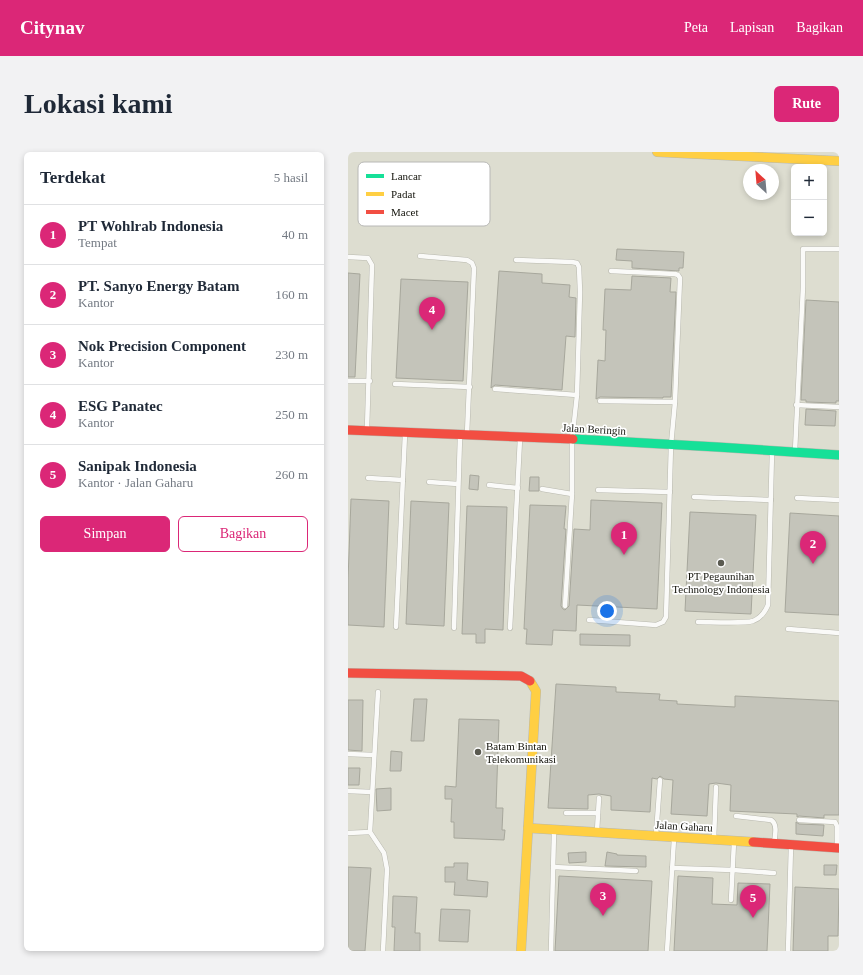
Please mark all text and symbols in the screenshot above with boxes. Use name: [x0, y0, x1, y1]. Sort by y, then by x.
text: Citynav: [20, 17, 84, 38]
text: Peta: [684, 20, 708, 35]
text: Lapisan: [730, 20, 774, 35]
text: Bagikan: [796, 20, 843, 35]
button: Rute: [774, 86, 839, 122]
text: Lokasi kami: [24, 88, 173, 119]
legend: [358, 162, 490, 226]
north arrow: [743, 164, 779, 200]
map controls: [791, 164, 827, 236]
button: +: [791, 164, 827, 200]
text: Terdekat: [40, 168, 106, 187]
text: 5 hasil: [274, 170, 308, 185]
text: Lancar: [391, 170, 422, 182]
text: Padat: [391, 188, 415, 200]
button: −: [791, 200, 827, 236]
text: Macet: [391, 206, 418, 218]
text: PT Wohlrab Indonesia: [78, 218, 223, 234]
text: 1: [50, 227, 56, 242]
text: 40 m: [282, 227, 308, 242]
text: Tempat: [78, 235, 117, 250]
text: PT. Sanyo Energy Batam: [78, 278, 239, 294]
text: 2: [50, 287, 56, 302]
text: 160 m: [275, 287, 308, 302]
text: Kantor: [78, 295, 114, 310]
pin: 4: [419, 297, 445, 330]
text: Nok Precision Component: [78, 338, 246, 354]
text: 3: [50, 347, 56, 362]
text: 230 m: [275, 347, 308, 362]
text: Kantor: [78, 355, 114, 370]
text: ESG Panatec: [78, 398, 163, 414]
text: 4: [50, 407, 56, 422]
text: 250 m: [275, 407, 308, 422]
text: Kantor: [78, 415, 114, 430]
street label: Jalan Beringin: [562, 421, 627, 437]
text: Sanipak Indonesia: [78, 458, 197, 474]
text: 5: [50, 467, 56, 482]
text: 260 m: [275, 467, 308, 482]
text: Kantor · Jalan Gaharu: [78, 475, 193, 490]
button: Simpan: [40, 516, 170, 552]
button: Bagikan: [178, 516, 308, 552]
pin: 1: [611, 522, 637, 555]
pin: 2: [800, 531, 826, 564]
marker: PT Pegaunihan Technology Indonesia: [716, 558, 726, 568]
place label: PT Pegaunihan Technology Indonesia: [672, 570, 770, 595]
your location: [597, 601, 617, 621]
place label: Batam Bintan Telekomunikasi: [486, 740, 556, 765]
marker: Batam Bintan Telekomunikasi: [473, 747, 483, 757]
street label: Jalan Gaharu: [655, 818, 714, 834]
pin: 3: [590, 883, 616, 916]
pin: 5: [740, 885, 766, 918]

